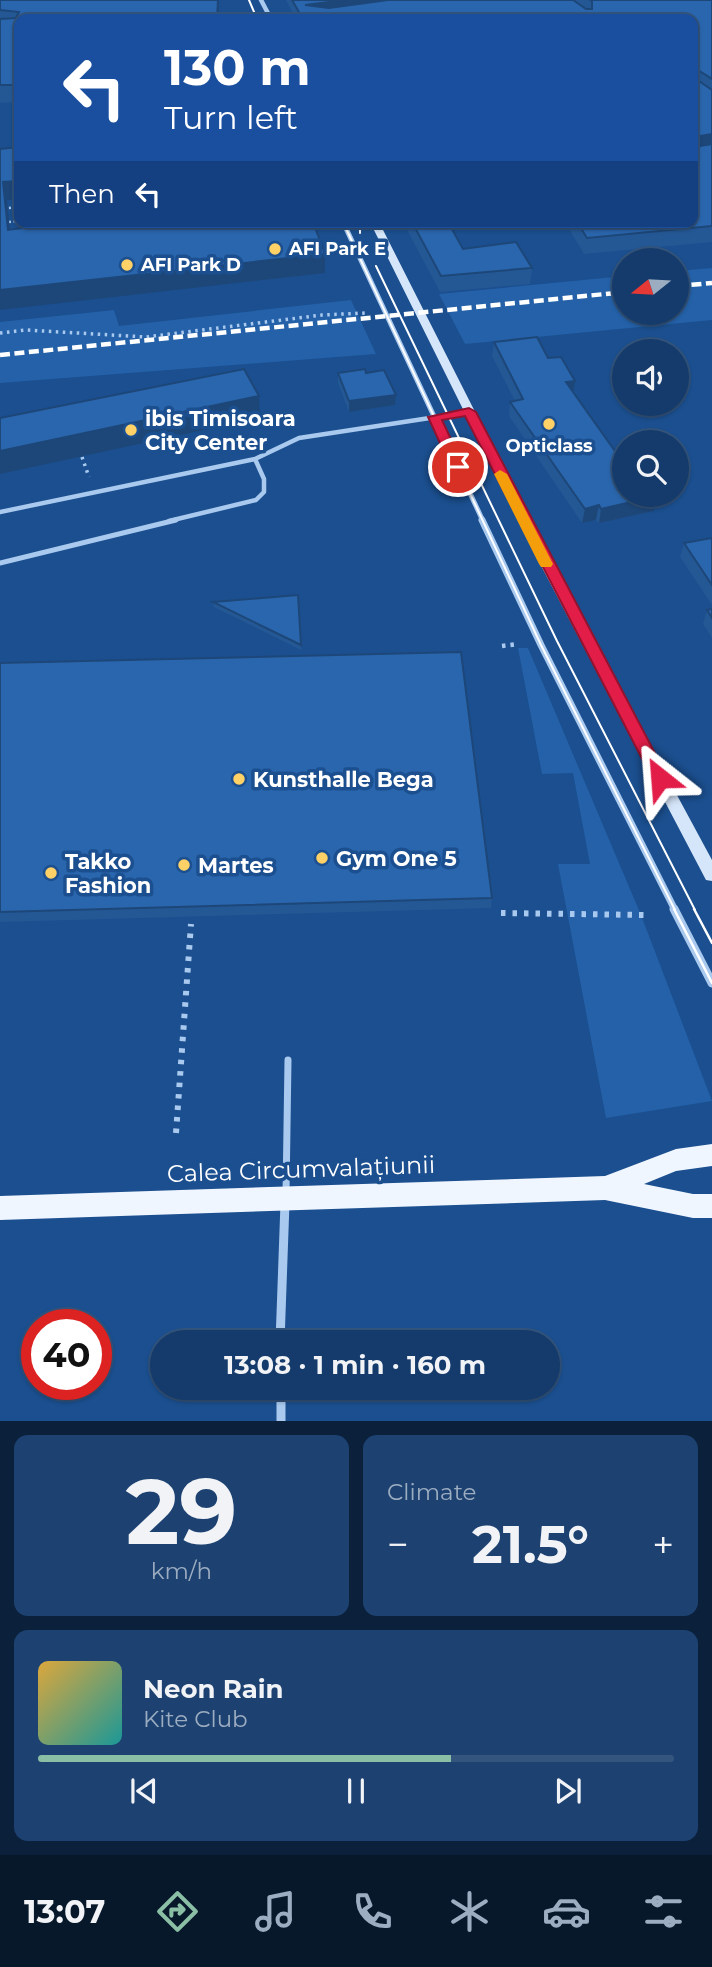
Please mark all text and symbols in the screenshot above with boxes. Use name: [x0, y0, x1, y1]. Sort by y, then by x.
text: 130 m: [164, 38, 311, 97]
icon: left: [49, 42, 140, 133]
text: Turn left: [164, 98, 298, 137]
icon: left: [129, 175, 167, 213]
text: Then: [49, 178, 115, 210]
place label: AFI Park E: [288, 238, 386, 260]
marker: AFI Park E: [267, 241, 283, 257]
north arrow: [612, 248, 690, 326]
map controls: [612, 248, 689, 507]
place label: AFI Park D: [140, 254, 241, 276]
marker: AFI Park D: [119, 257, 135, 273]
button: sound: [612, 339, 689, 416]
place label: ibis Timisoara City Center: [145, 406, 296, 455]
marker: Opticlass: [541, 416, 557, 432]
marker: ibis Timisoara City Center: [123, 422, 139, 438]
button: search: [612, 430, 689, 507]
place label: Opticlass: [505, 435, 593, 457]
pin: [428, 437, 488, 497]
icon: arrive: [439, 448, 477, 486]
position arrow: [623, 741, 697, 815]
place label: Kunsthalle Bega: [253, 767, 434, 792]
marker: Kunsthalle Bega: [231, 771, 247, 787]
place label: Gym One 5: [336, 846, 457, 871]
place label: Takko Fashion: [65, 849, 151, 898]
marker: Gym One 5: [314, 850, 330, 866]
place label: Martes: [198, 853, 274, 878]
marker: Martes: [176, 857, 192, 873]
marker: Takko Fashion: [43, 865, 59, 881]
street label: Calea Circumvalațiunii: [166, 1150, 436, 1188]
speed limit sign: 40: [21, 1309, 112, 1400]
text: 13:08 · 1 min · 160 m: [224, 1349, 486, 1381]
text: 29: [126, 1456, 237, 1567]
text: Climate: [387, 1478, 476, 1506]
text: 21.5°: [472, 1513, 589, 1576]
text: −: [387, 1521, 409, 1568]
text: +: [652, 1521, 674, 1568]
text: km/h: [151, 1557, 212, 1585]
text: Neon Rain: [143, 1673, 284, 1705]
text: Kite Club: [143, 1705, 248, 1733]
icon: previous: [125, 1772, 163, 1810]
icon: pause: [337, 1772, 375, 1810]
icon: next: [549, 1772, 587, 1810]
icon: directions: [153, 1887, 202, 1936]
icon: music: [251, 1887, 300, 1936]
icon: phone: [348, 1887, 397, 1936]
icon: climate: [445, 1887, 494, 1936]
icon: car: [542, 1887, 591, 1936]
icon: filters: [639, 1887, 688, 1936]
text: 13:07: [24, 1892, 105, 1931]

